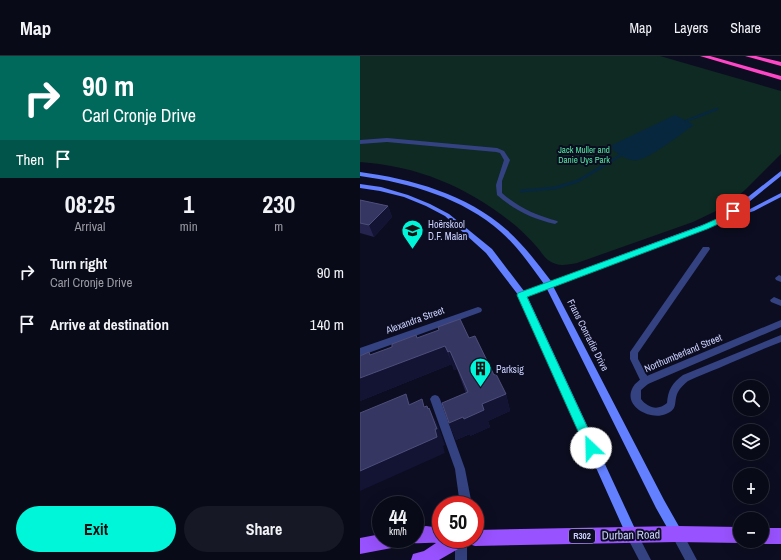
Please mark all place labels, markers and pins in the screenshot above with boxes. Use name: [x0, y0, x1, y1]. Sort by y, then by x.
pin: [716, 194, 750, 228]
school or university icon: Hoërskool D.F. Malan: [399, 217, 425, 250]
place label: Hoërskool D.F. Malan: [428, 218, 467, 243]
building icon: Parksig: [467, 356, 493, 389]
place label: Parksig: [496, 363, 524, 376]

